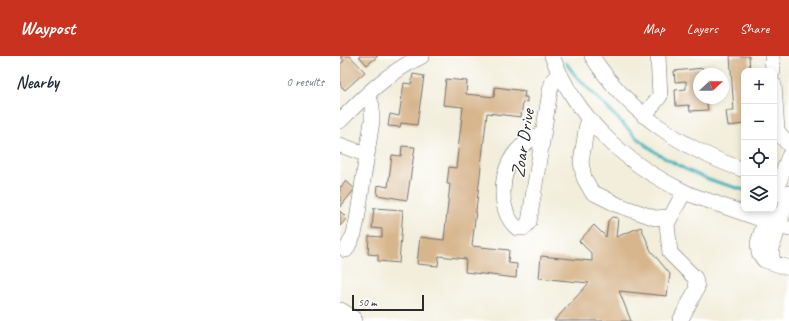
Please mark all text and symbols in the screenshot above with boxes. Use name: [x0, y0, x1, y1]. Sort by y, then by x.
text: Waypost: [20, 16, 75, 40]
text: Map: [643, 20, 665, 37]
text: Layers: [687, 20, 718, 37]
text: Share: [740, 20, 769, 37]
north arrow: [693, 68, 729, 104]
map controls: [741, 68, 777, 212]
button: +: [741, 68, 777, 104]
text: Nearby: [16, 72, 59, 93]
text: 0 results: [286, 74, 324, 90]
button: −: [741, 104, 777, 140]
street label: Zoar Drive: [506, 105, 541, 179]
button: locate: [741, 140, 777, 176]
button: layers: [741, 176, 777, 212]
scale bar: [352, 293, 424, 312]
text: 50 m: [358, 295, 377, 309]

